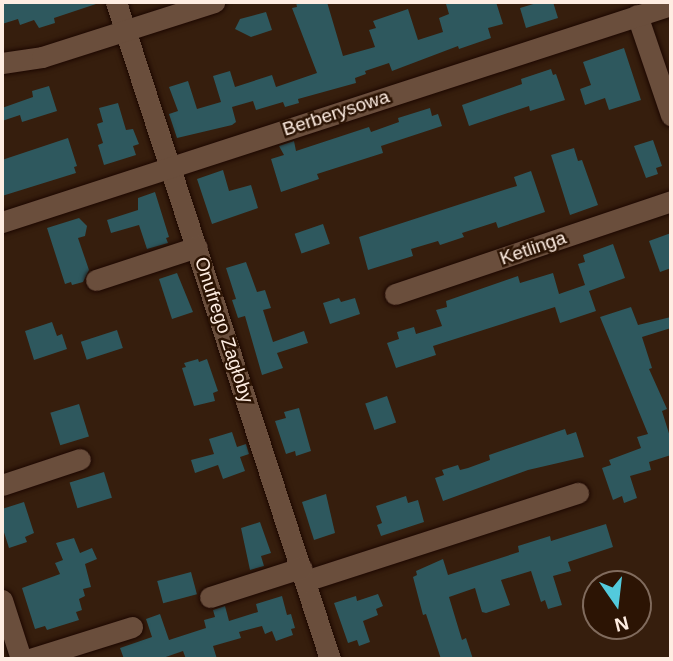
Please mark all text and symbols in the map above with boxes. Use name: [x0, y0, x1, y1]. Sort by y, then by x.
street label: Berberysowa: [280, 85, 392, 141]
street label: Ketlinga: [497, 226, 569, 270]
street label: Onufrego Zagłoby: [190, 254, 258, 406]
north arrow: [582, 570, 652, 640]
text: N: [613, 612, 631, 636]

